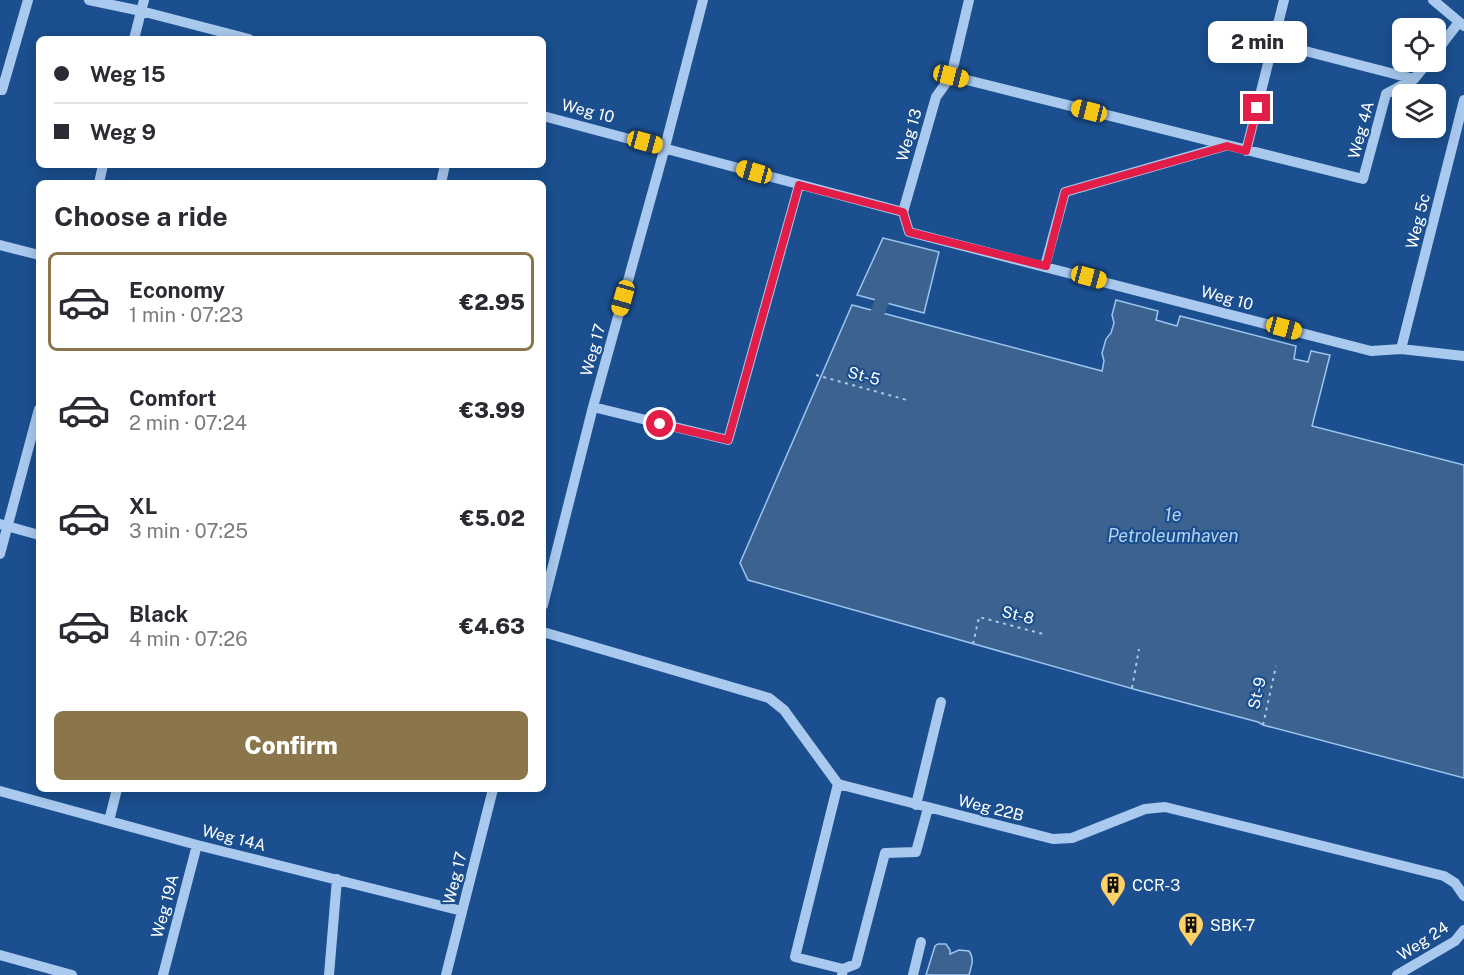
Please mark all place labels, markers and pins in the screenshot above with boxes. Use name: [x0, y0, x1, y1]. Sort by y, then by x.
building icon: CCR-3: [1098, 870, 1128, 908]
place label: CCR-3: [1132, 876, 1180, 895]
building icon: SBK-7: [1176, 910, 1206, 948]
place label: SBK-7: [1210, 916, 1255, 935]

